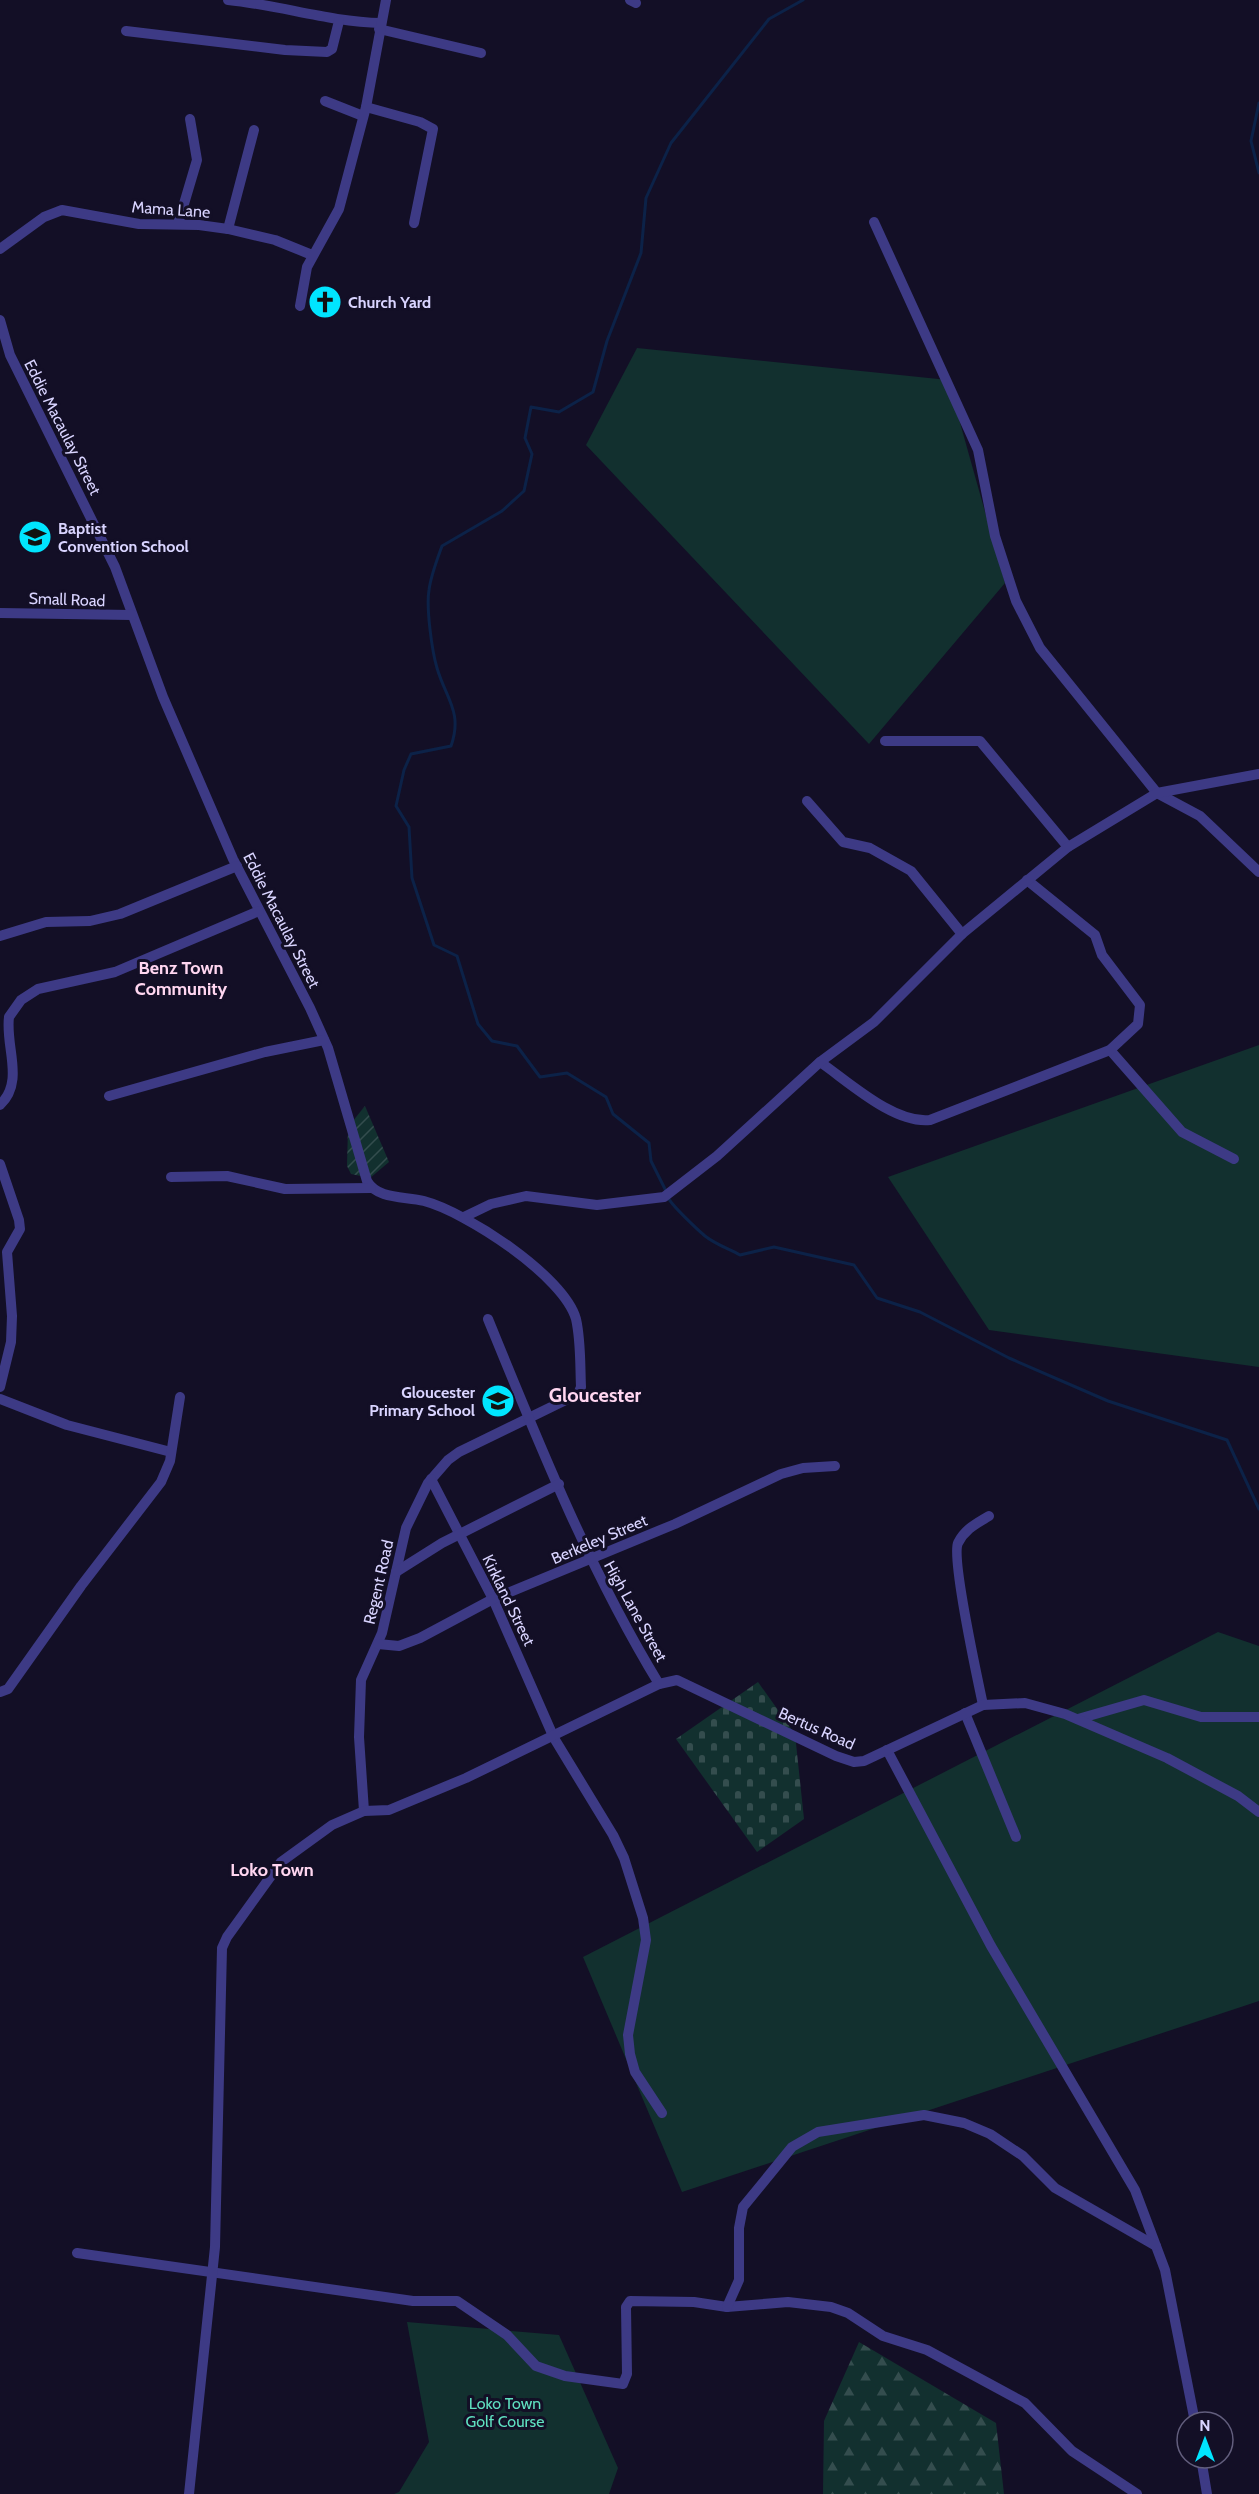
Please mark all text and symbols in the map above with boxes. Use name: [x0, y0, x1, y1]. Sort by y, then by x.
street label: Mama Lane: [131, 197, 211, 222]
church icon: Church Yard: [307, 284, 343, 320]
place label: Church Yard: [348, 293, 431, 312]
street label: Eddie Macaulay Street: [20, 356, 105, 499]
school or university icon: Baptist Convention School: [17, 519, 53, 555]
place label: Baptist Convention School: [58, 519, 189, 556]
street label: Small Road: [28, 589, 106, 610]
street label: Eddie Macaulay Street: [239, 849, 324, 992]
district label: Benz Town Community: [135, 957, 227, 1000]
place label: Gloucester Primary School: [369, 1383, 476, 1420]
school or university icon: Gloucester Primary School: [480, 1383, 516, 1419]
district label: Gloucester: [549, 1383, 642, 1407]
street label: Berkeley Street: [548, 1510, 651, 1568]
street label: Regent Road: [360, 1538, 397, 1626]
street label: Kirkland Street: [478, 1552, 539, 1649]
street label: High Lane Street: [600, 1558, 671, 1666]
street label: Bertus Road: [776, 1703, 858, 1754]
district label: Loko Town: [230, 1859, 314, 1881]
park label: Loko Town Golf Course: [466, 2394, 544, 2431]
north arrow: [1175, 2410, 1235, 2470]
text: N: [1199, 2416, 1211, 2435]

